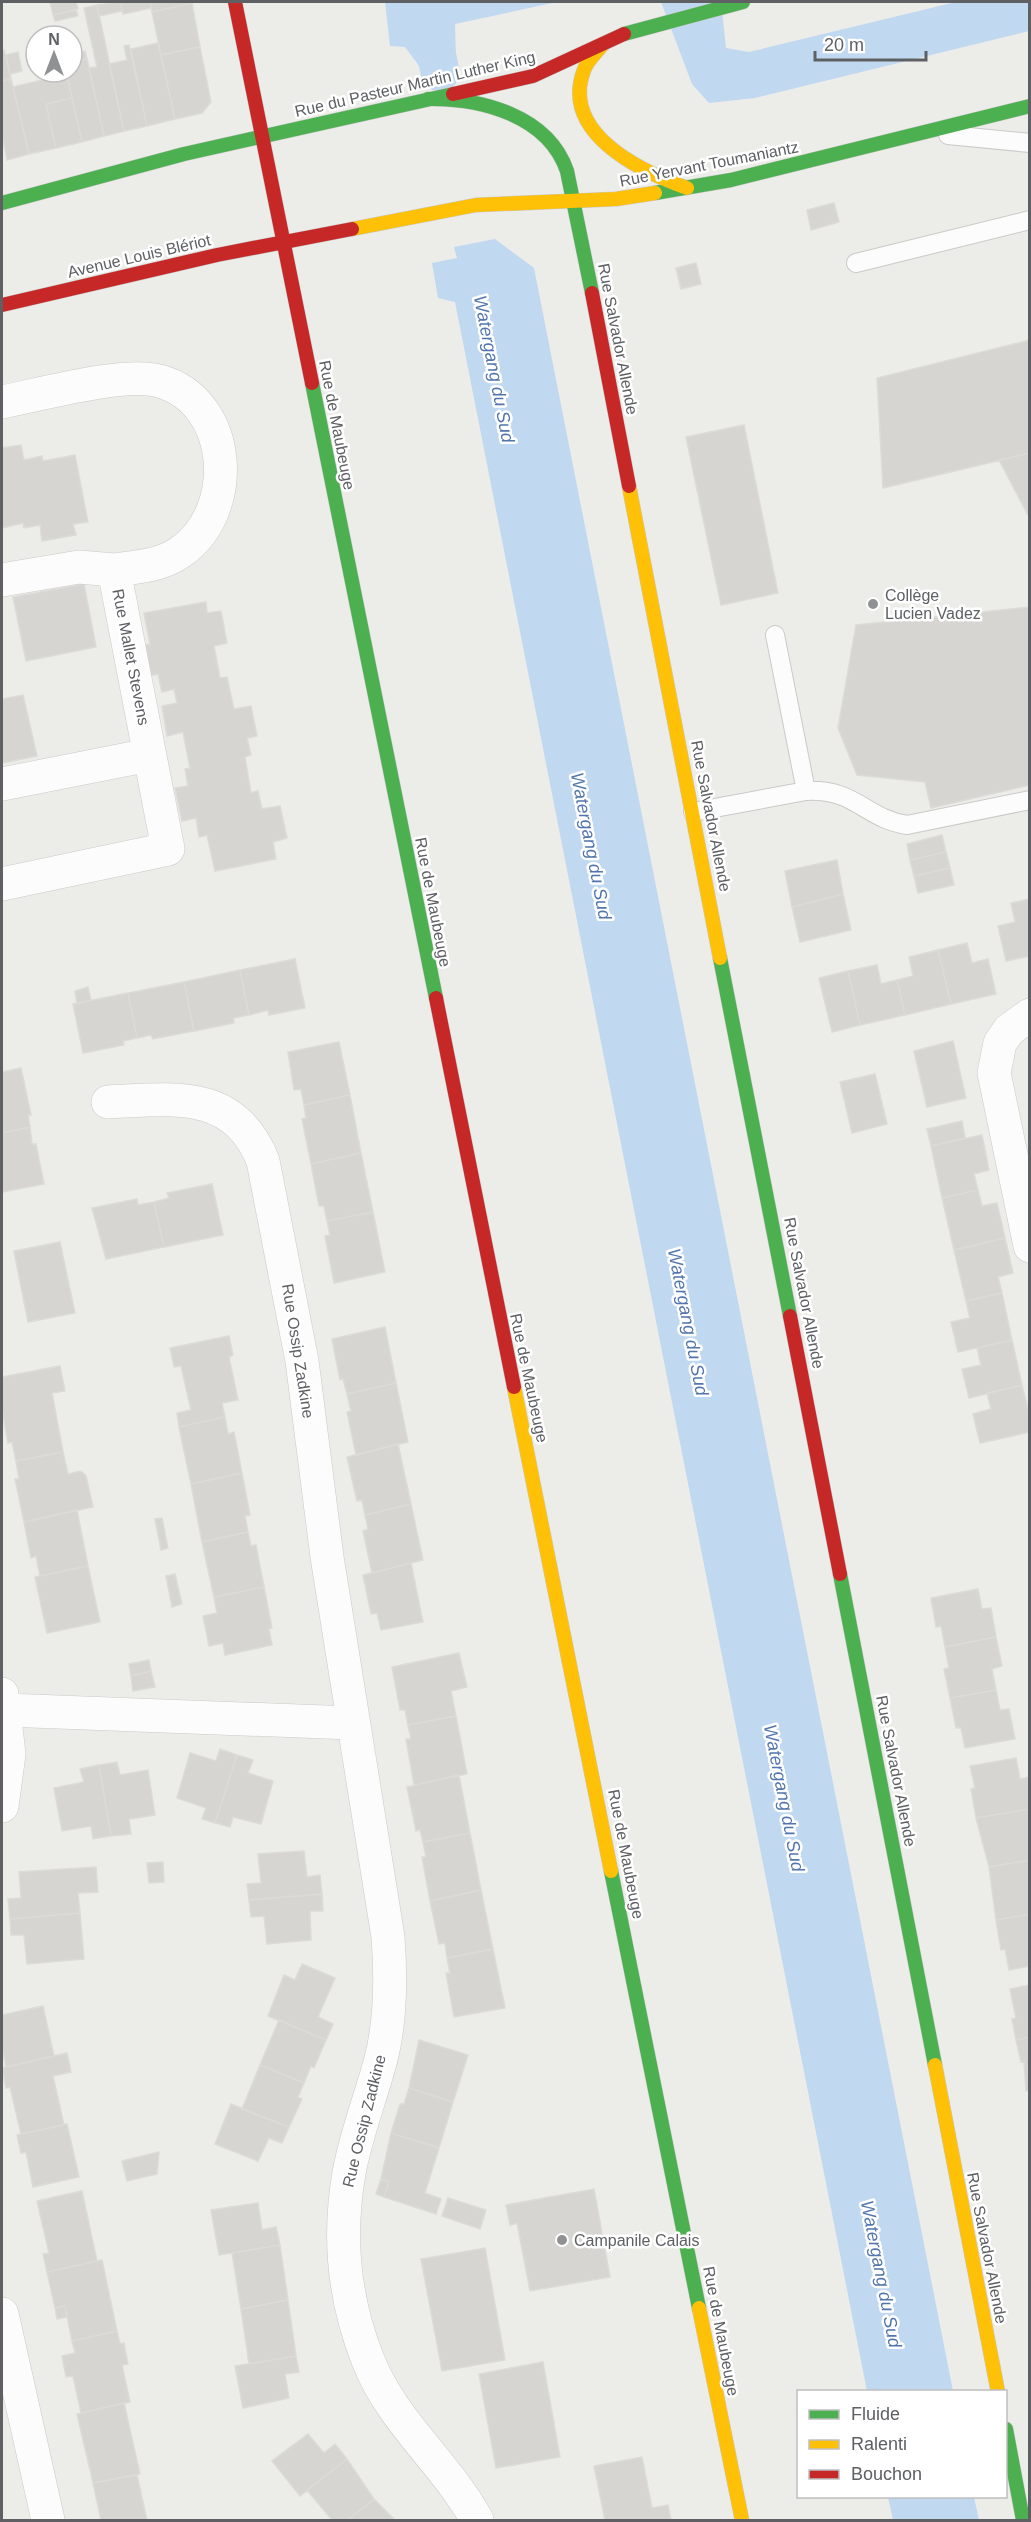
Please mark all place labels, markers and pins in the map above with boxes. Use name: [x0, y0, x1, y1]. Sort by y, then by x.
place label: Collège Lucien Vadez: [885, 587, 981, 622]
marker: Collège Lucien Vadez: [866, 597, 880, 611]
place label: Campanile Calais: [574, 2232, 699, 2249]
marker: Campanile Calais: [555, 2233, 569, 2247]

